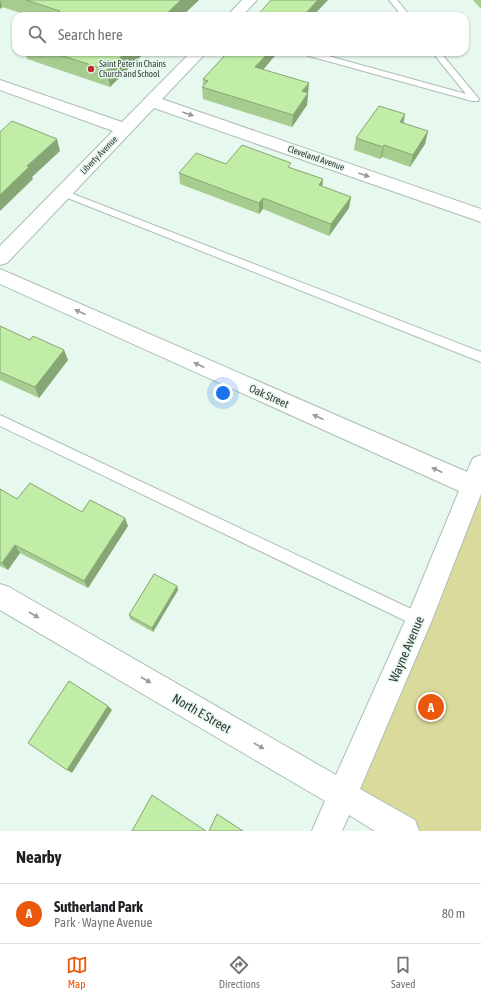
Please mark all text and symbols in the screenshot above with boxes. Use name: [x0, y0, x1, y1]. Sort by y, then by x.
search box: [12, 12, 469, 56]
icon: search: [26, 23, 48, 45]
text: Search here: [58, 26, 123, 43]
place label: Saint Peter in Chains Church and School: [99, 59, 166, 79]
marker: Saint Peter in Chains Church and School: [86, 64, 96, 74]
one-way arrow: [183, 111, 195, 117]
street label: Liberty Avenue: [78, 134, 120, 176]
street label: Cleveland Avenue: [286, 144, 346, 172]
one-way arrow: [358, 172, 370, 178]
one-way arrow: [75, 309, 86, 315]
one-way arrow: [193, 361, 205, 367]
street label: Oak Street: [247, 382, 291, 410]
your location: [213, 383, 233, 403]
one-way arrow: [313, 414, 324, 420]
one-way arrow: [431, 467, 443, 473]
one-way arrow: [28, 612, 40, 619]
street label: Wayne Avenue: [386, 614, 427, 685]
one-way arrow: [140, 677, 152, 684]
street label: North E Street: [170, 691, 234, 736]
pin: A: [418, 692, 444, 722]
one-way arrow: [253, 742, 265, 749]
text: Nearby: [16, 847, 62, 867]
text: Sutherland Park: [54, 898, 143, 915]
text: A: [26, 906, 32, 921]
text: 80 m: [442, 906, 465, 921]
text: Park · Wayne Avenue: [54, 915, 152, 930]
tab: Map: [66, 954, 88, 990]
tab: Directions: [219, 954, 260, 990]
tab: Saved: [391, 954, 415, 990]

